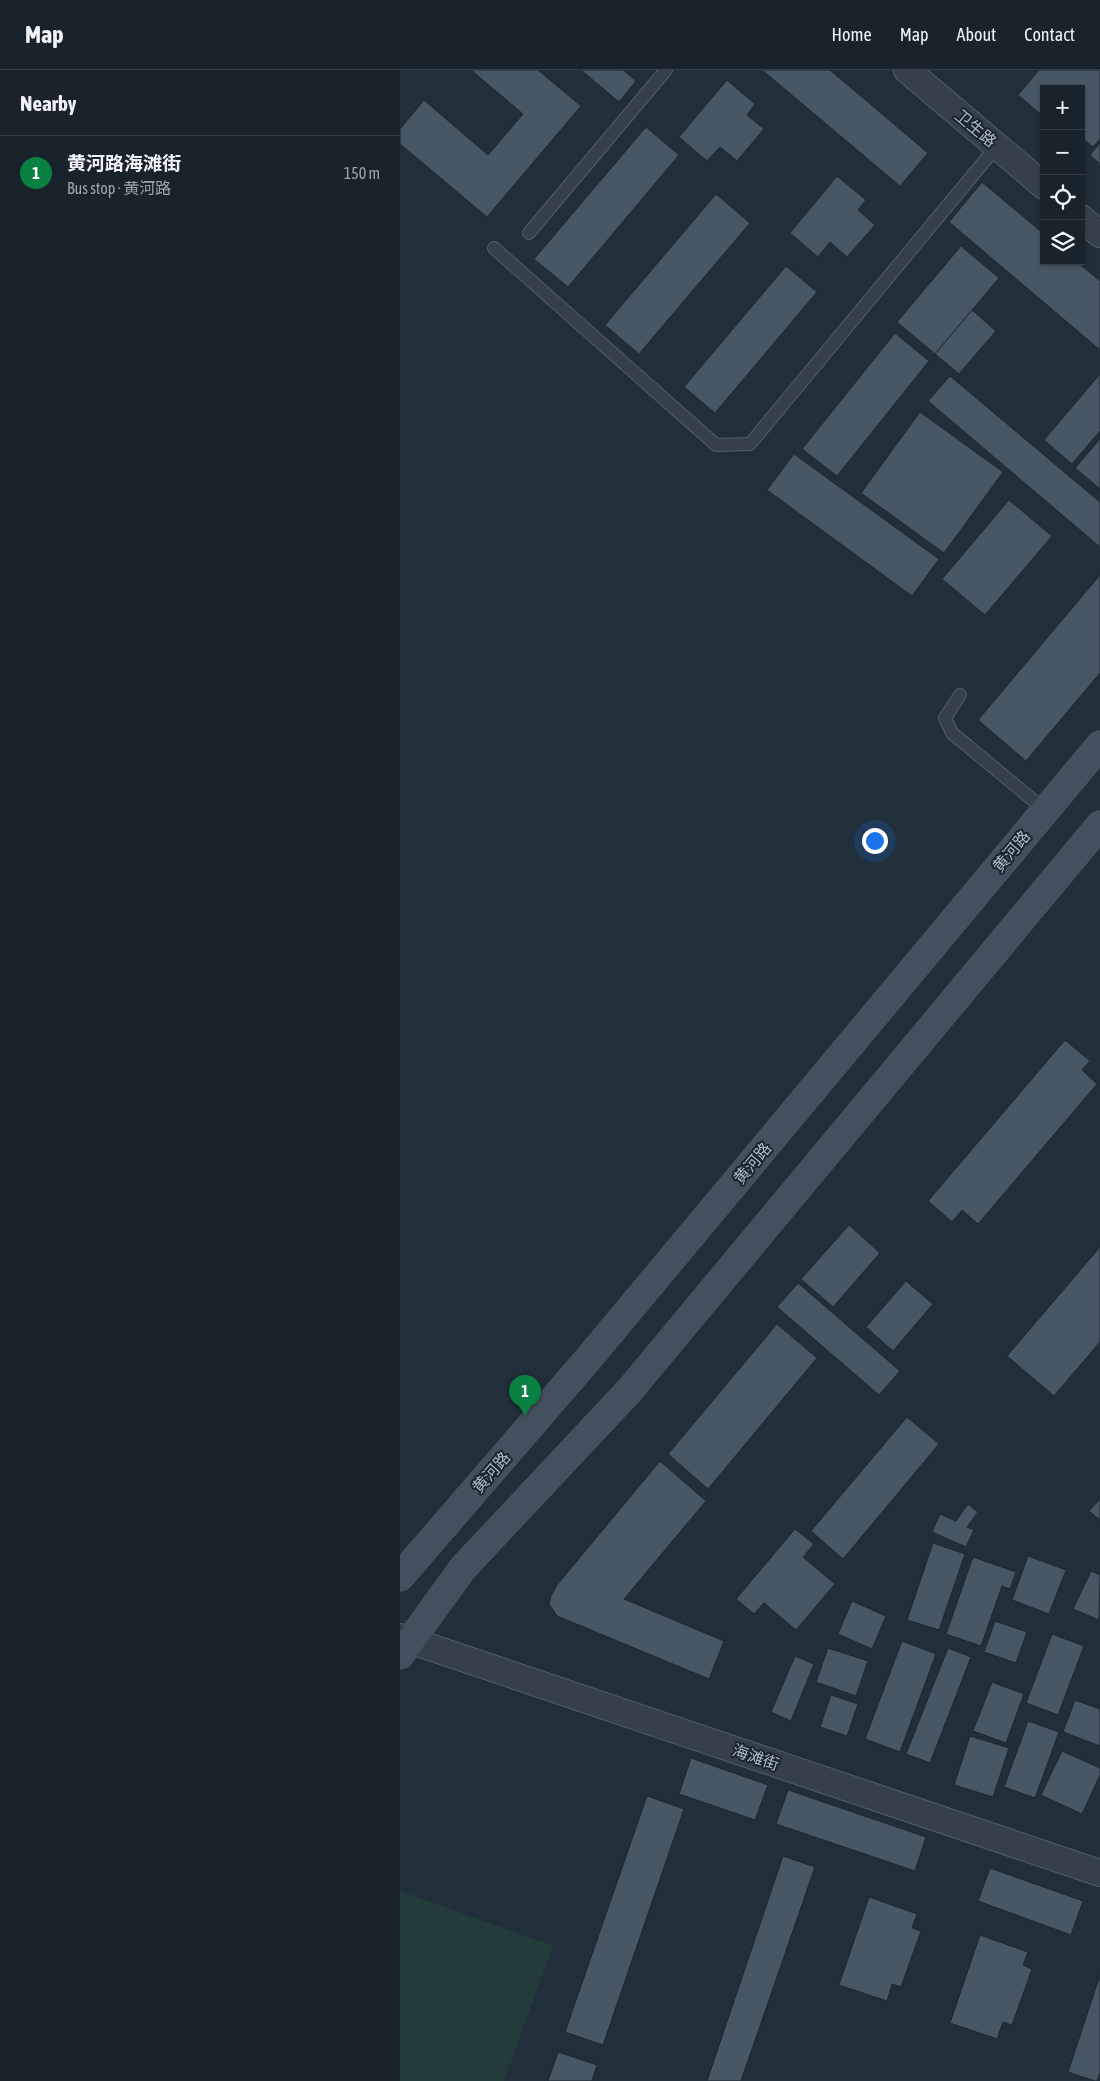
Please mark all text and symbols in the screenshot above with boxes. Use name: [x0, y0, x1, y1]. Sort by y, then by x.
text: Map: [25, 21, 64, 48]
text: Home: [832, 24, 872, 45]
text: Map: [900, 24, 929, 45]
text: About: [957, 24, 996, 45]
text: Contact: [1024, 24, 1075, 45]
map controls: [1040, 85, 1085, 265]
button: +: [1040, 85, 1085, 130]
text: Nearby: [20, 91, 76, 115]
street label: 卫生路: [952, 106, 1000, 150]
button: −: [1040, 130, 1085, 175]
text: 黄河路海滩街: [67, 152, 181, 174]
text: 1: [32, 164, 40, 182]
text: 150 m: [344, 164, 380, 182]
button: locate: [1040, 175, 1085, 220]
text: Bus stop · 黄河路: [67, 179, 171, 197]
button: layers: [1040, 220, 1085, 265]
street label: 黄河路: [989, 827, 1033, 875]
your location: [862, 828, 888, 854]
street label: 黄河路: [730, 1139, 774, 1187]
pin: 1: [509, 1375, 541, 1416]
street label: 黄河路: [468, 1448, 514, 1496]
street label: 海滩街: [730, 1741, 782, 1773]

